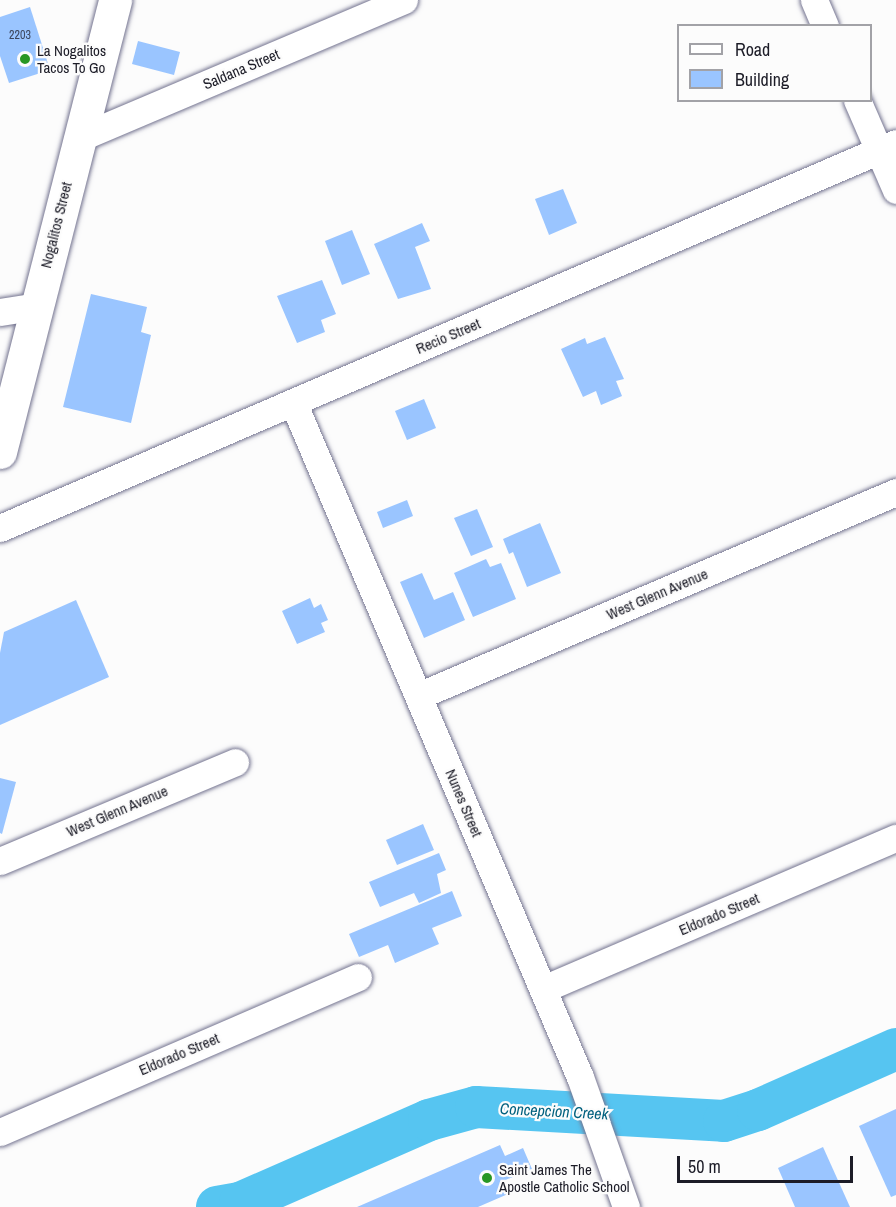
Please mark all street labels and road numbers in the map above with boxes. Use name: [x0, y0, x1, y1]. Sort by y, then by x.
street label: Saldana Street: [200, 45, 282, 93]
street label: Nogalitos Street: [37, 180, 75, 270]
street label: Recio Street: [413, 314, 483, 358]
street label: West Glenn Avenue: [603, 564, 711, 624]
street label: Nunes Street: [442, 766, 486, 840]
street label: West Glenn Avenue: [63, 781, 171, 841]
street label: Eldorado Street: [676, 889, 762, 939]
street label: Eldorado Street: [136, 1029, 222, 1079]

